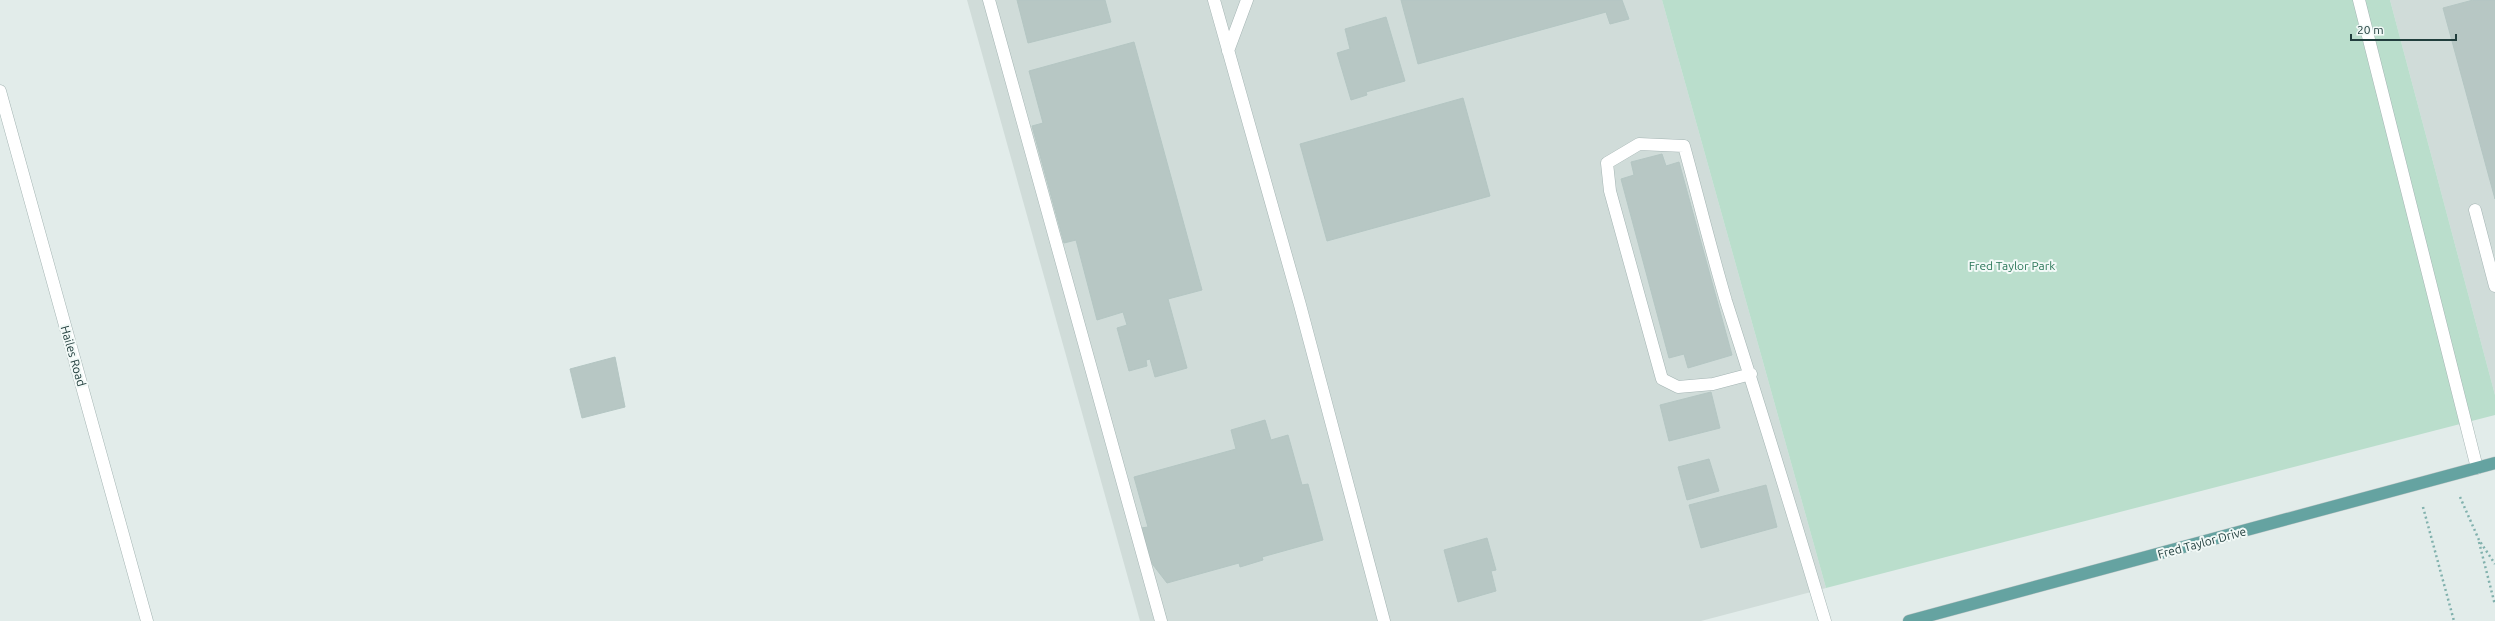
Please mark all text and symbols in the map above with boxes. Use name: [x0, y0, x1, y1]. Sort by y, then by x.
scale bar: [2351, 16, 2456, 42]
text: 20 m: [2357, 23, 2384, 36]
park label: Fred Taylor Park: [1969, 259, 2055, 272]
street label: Hailes Road: [59, 324, 88, 388]
street label: Fred Taylor Drive: [2156, 524, 2248, 561]

